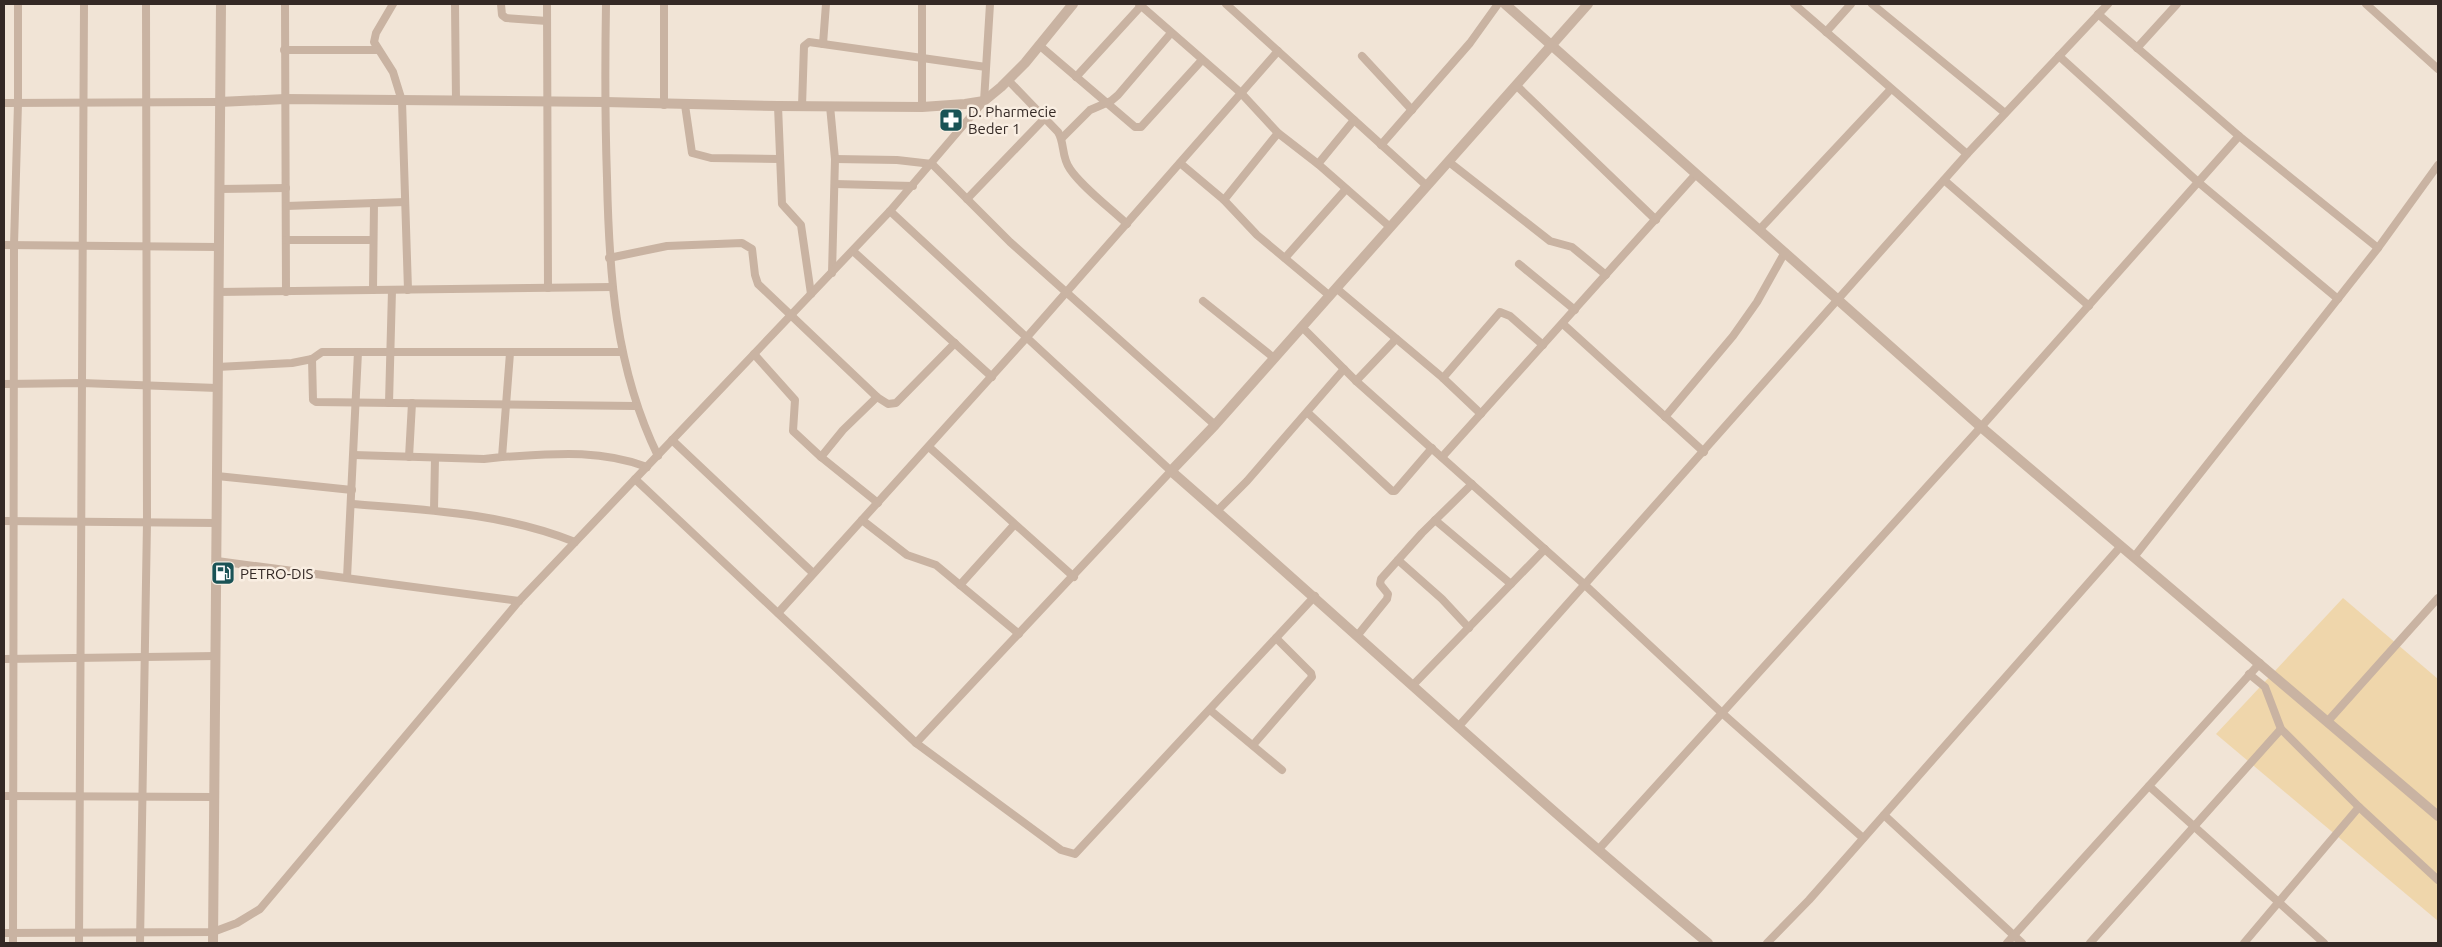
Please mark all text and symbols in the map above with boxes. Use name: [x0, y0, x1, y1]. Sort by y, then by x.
place label: D. Pharmecie Beder 1: [968, 103, 1056, 137]
pharmacy icon: D. Pharmecie Beder 1: [938, 107, 964, 133]
fuel station icon: PETRO-DIS: [210, 560, 236, 586]
place label: PETRO-DIS: [240, 565, 313, 582]

